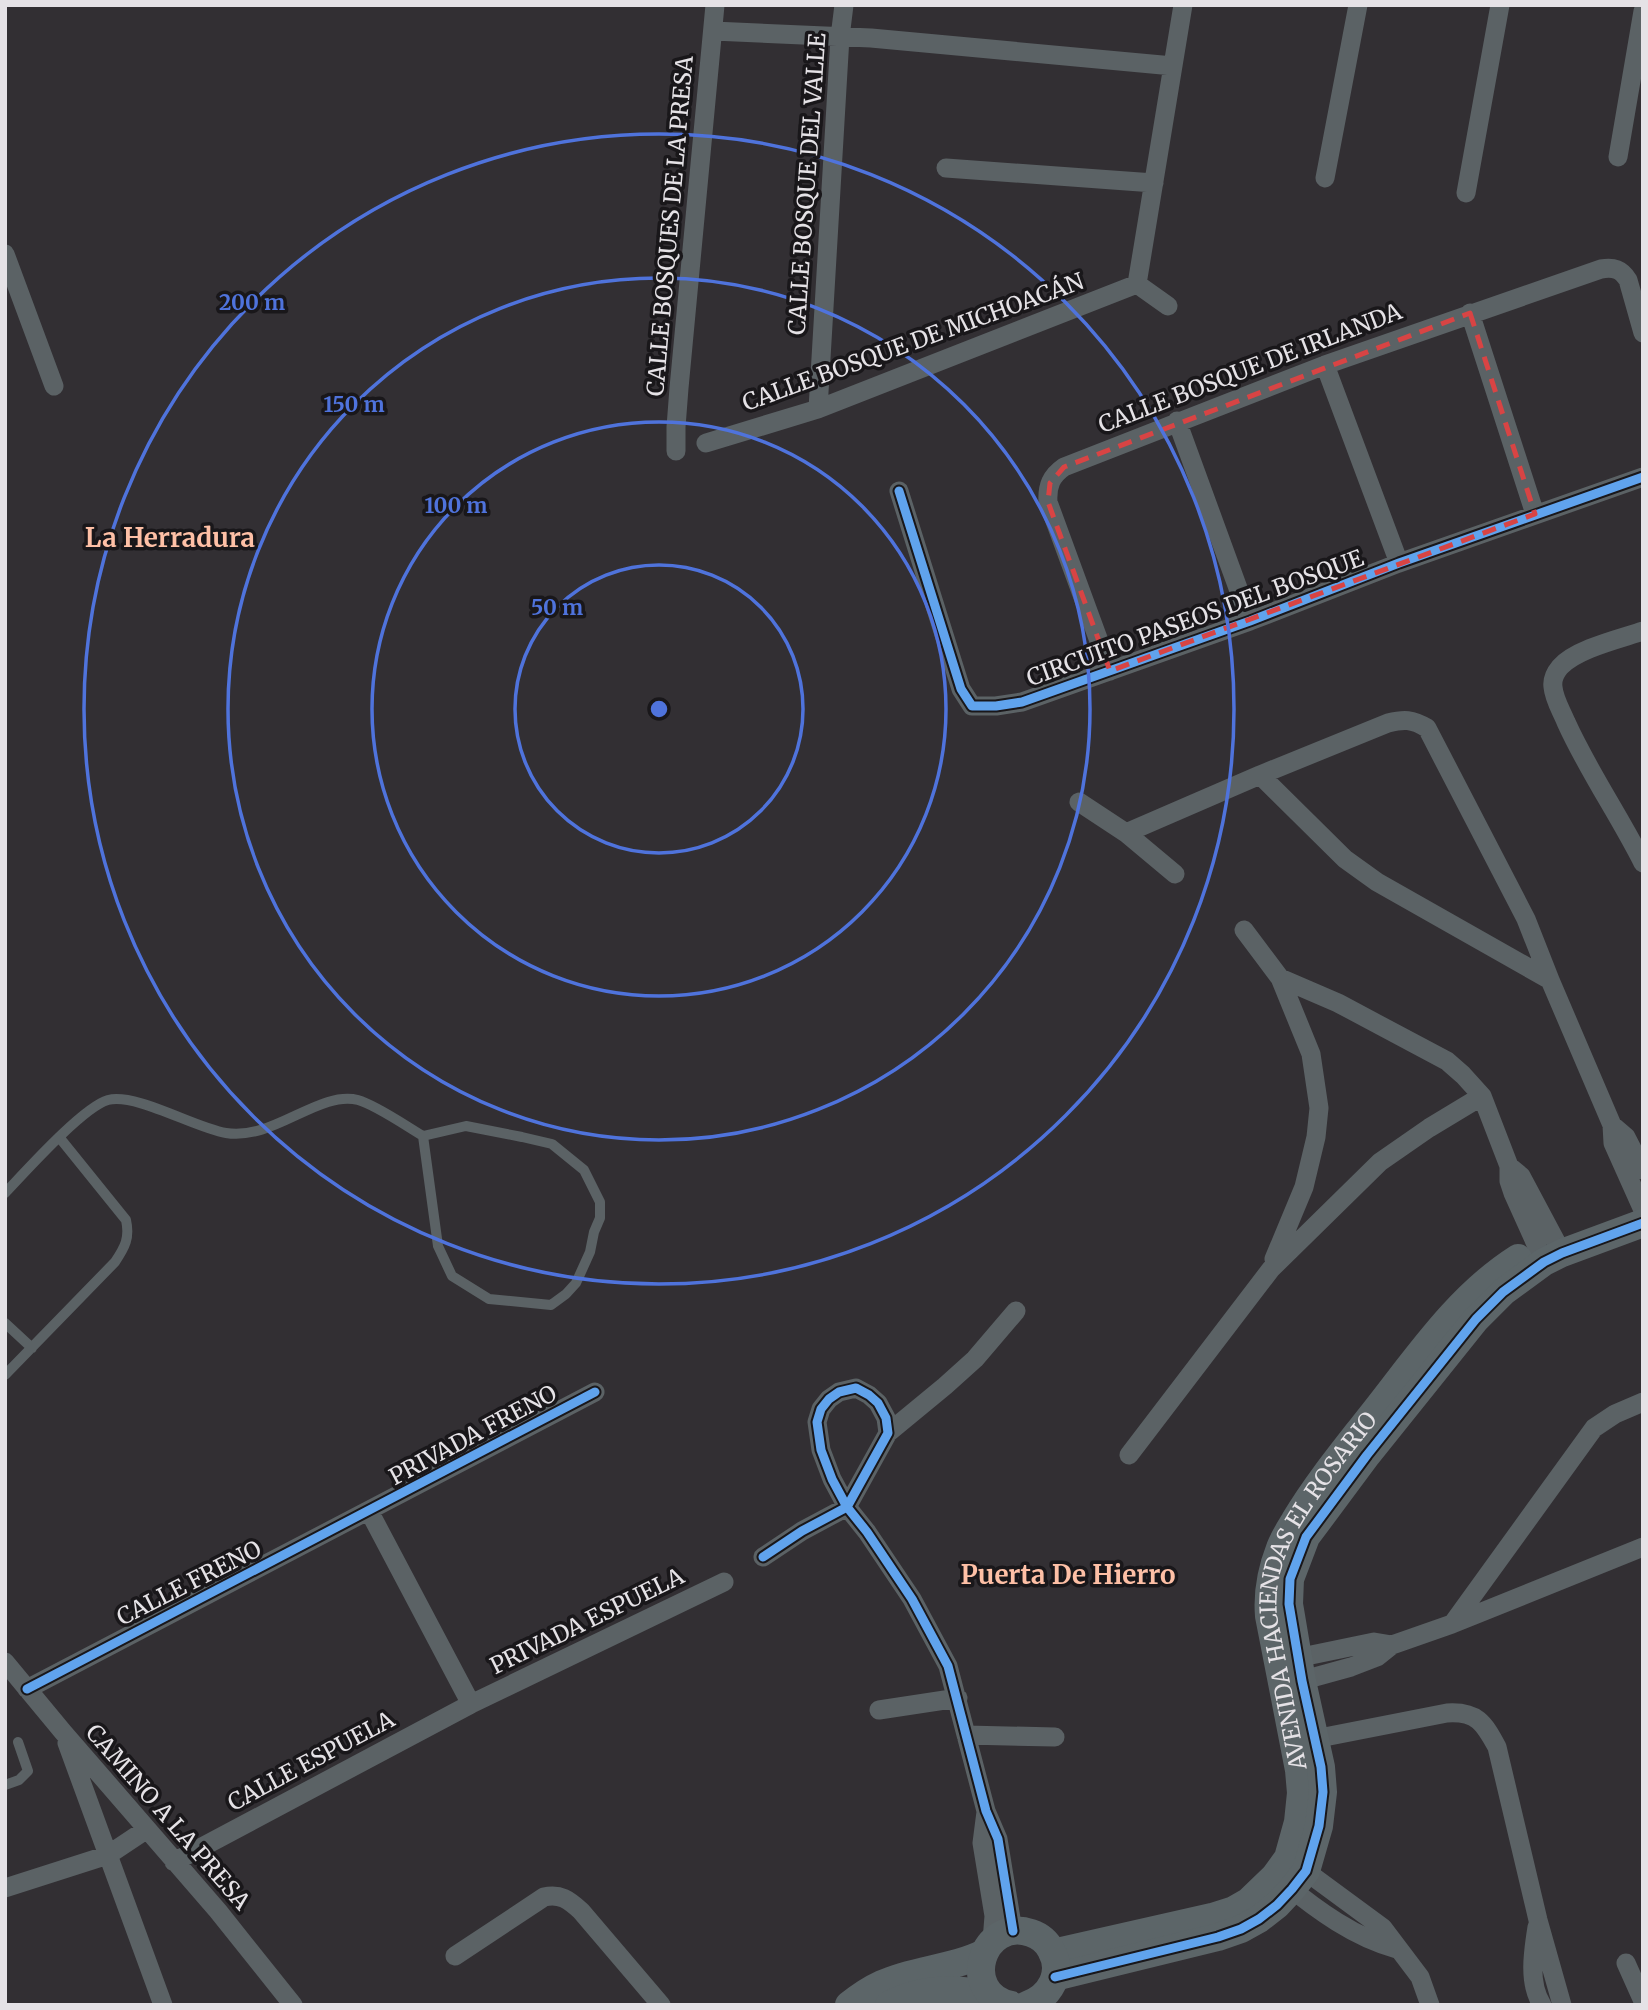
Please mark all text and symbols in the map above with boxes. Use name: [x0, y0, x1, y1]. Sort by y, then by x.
street label: CALLE BOSQUE DEL VALLE: [781, 32, 832, 336]
street label: CALLE BOSQUES DE LA PRESA: [640, 54, 699, 397]
street label: CALLE BOSQUE DE MICHOACÁN: [738, 266, 1088, 417]
text: 200 m: [219, 289, 285, 316]
street label: CALLE BOSQUE DE IRLANDA: [1094, 296, 1406, 439]
text: 150 m: [323, 391, 385, 418]
text: 100 m: [425, 492, 487, 519]
district label: La Herradura: [85, 521, 255, 554]
street label: CIRCUITO PASEOS DEL BOSQUE: [1022, 543, 1368, 692]
text: 50 m: [531, 594, 583, 621]
centre of rings: [647, 697, 671, 721]
street label: PRIVADA FRENO: [384, 1378, 562, 1491]
street label: AVENIDA HACIENDAS EL ROSARIO: [1253, 1405, 1383, 1774]
street label: CALLE FRENO: [112, 1534, 266, 1631]
district label: Puerta De Hierro: [961, 1558, 1175, 1591]
street label: PRIVADA ESPUELA: [485, 1561, 689, 1680]
street label: CALLE ESPUELA: [222, 1704, 400, 1817]
street label: CAMINO A LA PRESA: [80, 1718, 257, 1916]

